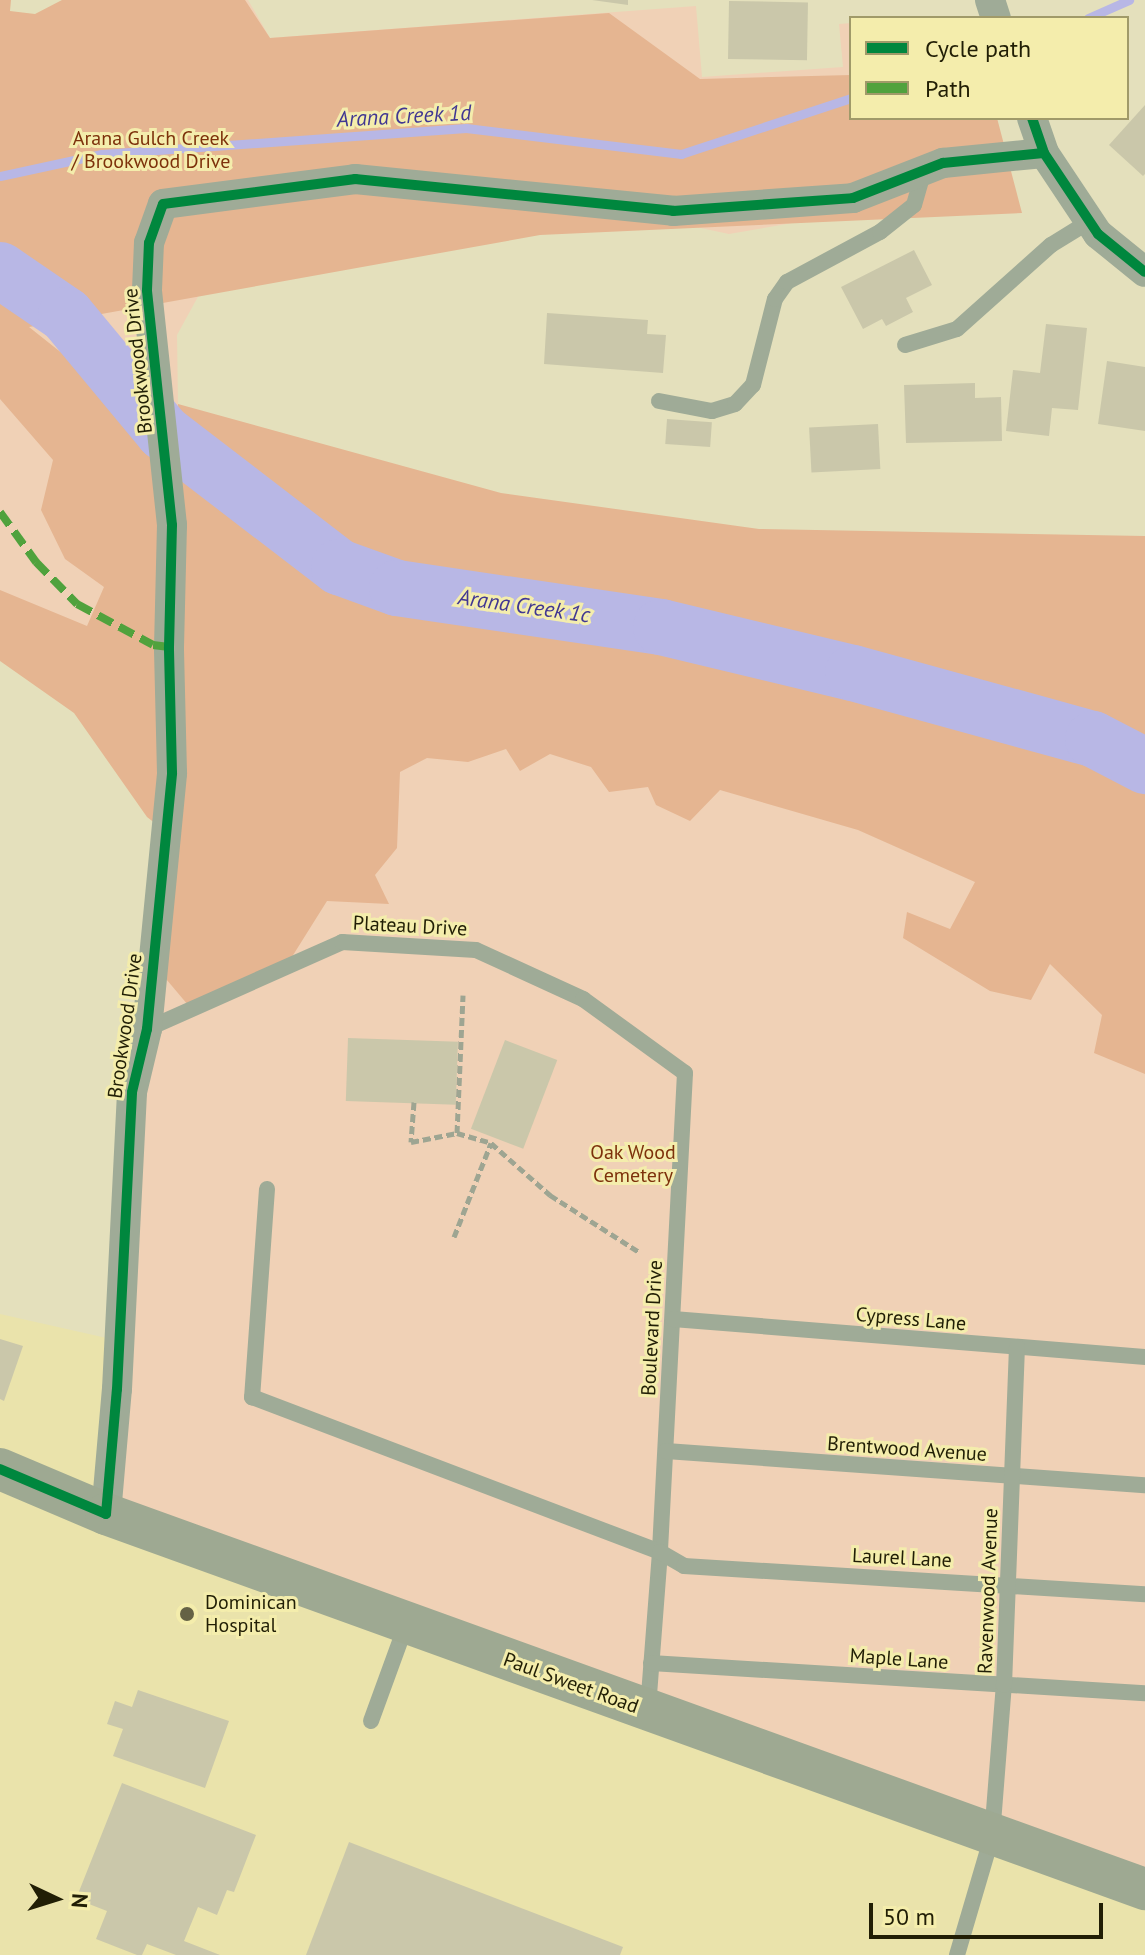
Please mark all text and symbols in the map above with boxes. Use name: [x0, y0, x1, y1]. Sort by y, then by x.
legend: [849, 16, 1129, 120]
text: Cycle path: [925, 33, 1031, 64]
text: Path: [925, 73, 971, 104]
water label: Arana Creek 1d: [336, 99, 472, 133]
park label: Arana Gulch Creek / Brookwood Drive: [72, 127, 230, 174]
street label: Brookwood Drive: [118, 287, 158, 435]
water label: Arana Creek 1c: [456, 584, 592, 628]
street label: Plateau Drive: [352, 911, 468, 941]
street label: Brookwood Drive: [103, 952, 147, 1100]
park label: Oak Wood Cemetery: [590, 1141, 676, 1188]
street label: Boulevard Drive: [636, 1259, 668, 1397]
street label: Cypress Lane: [855, 1302, 967, 1336]
street label: Brentwood Avenue: [826, 1431, 988, 1467]
street label: Ravenwood Avenue: [973, 1507, 1003, 1675]
street label: Laurel Lane: [852, 1543, 952, 1573]
place label: Dominican Hospital: [205, 1590, 297, 1637]
marker: Dominican Hospital: [176, 1603, 198, 1625]
street label: Maple Lane: [849, 1644, 949, 1674]
street label: Paul Sweet Road: [500, 1647, 642, 1719]
north arrow: [16, 1859, 96, 1939]
scale bar: [873, 1887, 1107, 1937]
text: N: [65, 1892, 94, 1909]
text: 50 m: [883, 1901, 935, 1932]

